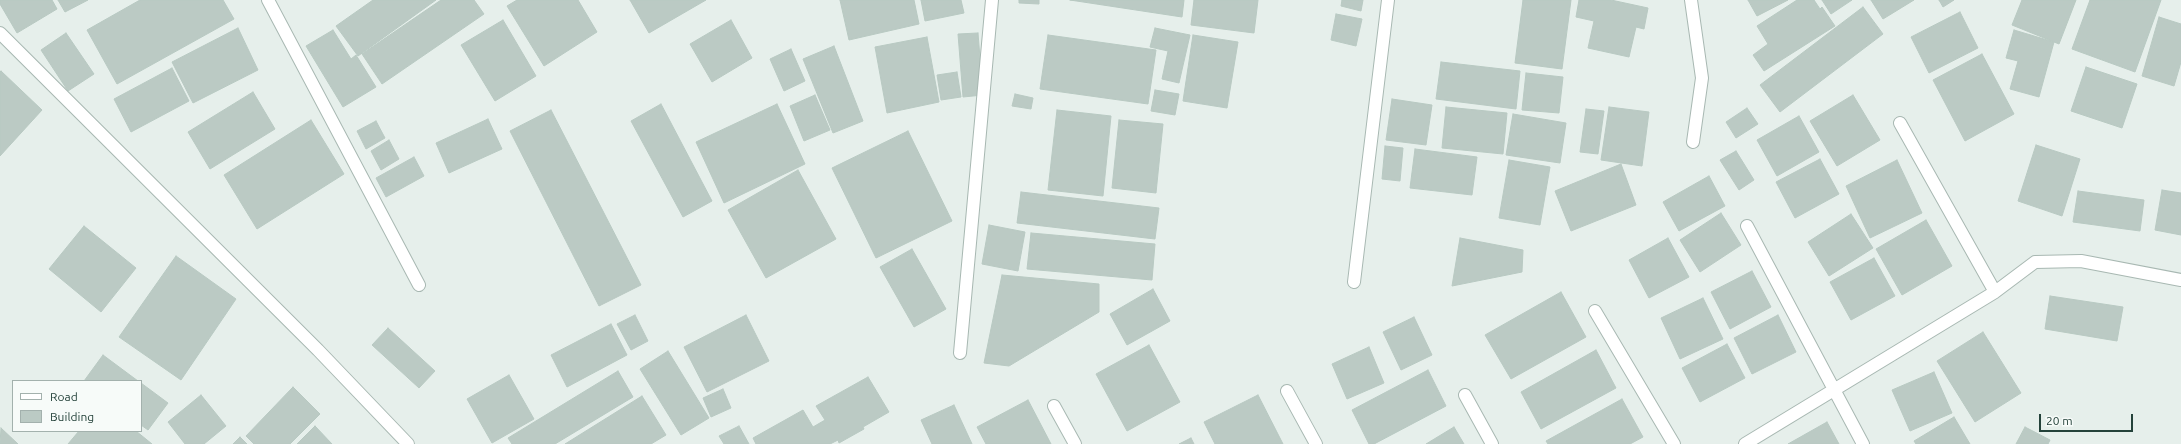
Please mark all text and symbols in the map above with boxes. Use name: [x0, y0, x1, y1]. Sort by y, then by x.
legend: [12, 380, 142, 432]
text: Road: [50, 390, 78, 403]
scale bar: [2041, 406, 2135, 432]
text: Building: [50, 410, 94, 423]
text: 20 m: [2046, 414, 2073, 427]

